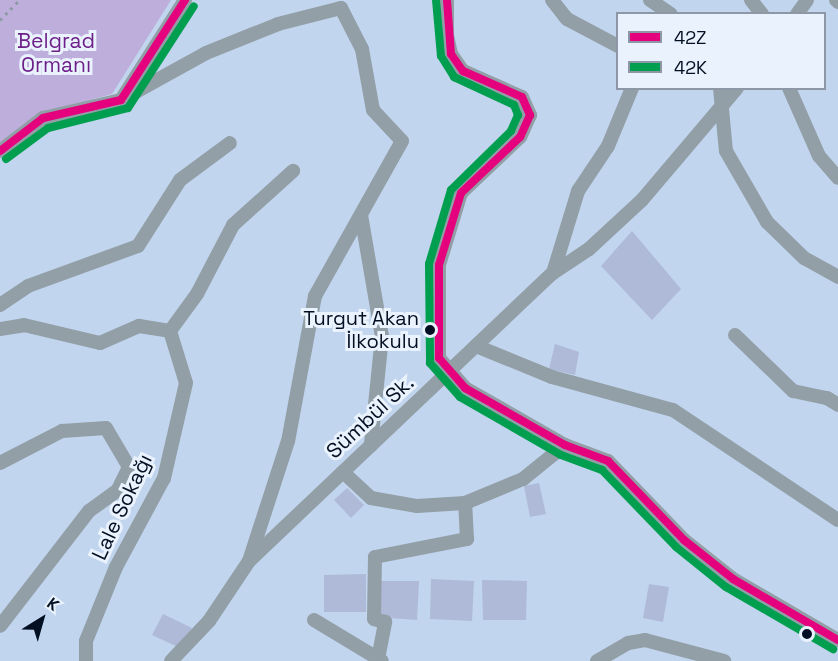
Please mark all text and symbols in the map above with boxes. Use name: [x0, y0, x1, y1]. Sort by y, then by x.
legend: [616, 12, 826, 90]
text: 42Z: [674, 26, 707, 49]
park label: Belgrad Ormanı: [17, 28, 95, 78]
text: 42K: [674, 56, 707, 79]
place label: Turgut Akan İlkokulu: [303, 306, 419, 353]
marker: Turgut Akan İlkokulu: [424, 324, 436, 336]
street label: Sümbül Sk.: [321, 370, 419, 464]
street label: Lale Sokağı: [87, 450, 157, 564]
north arrow: [12, 589, 72, 649]
text: K: [43, 593, 63, 616]
unlabelled marker: [801, 628, 813, 640]

